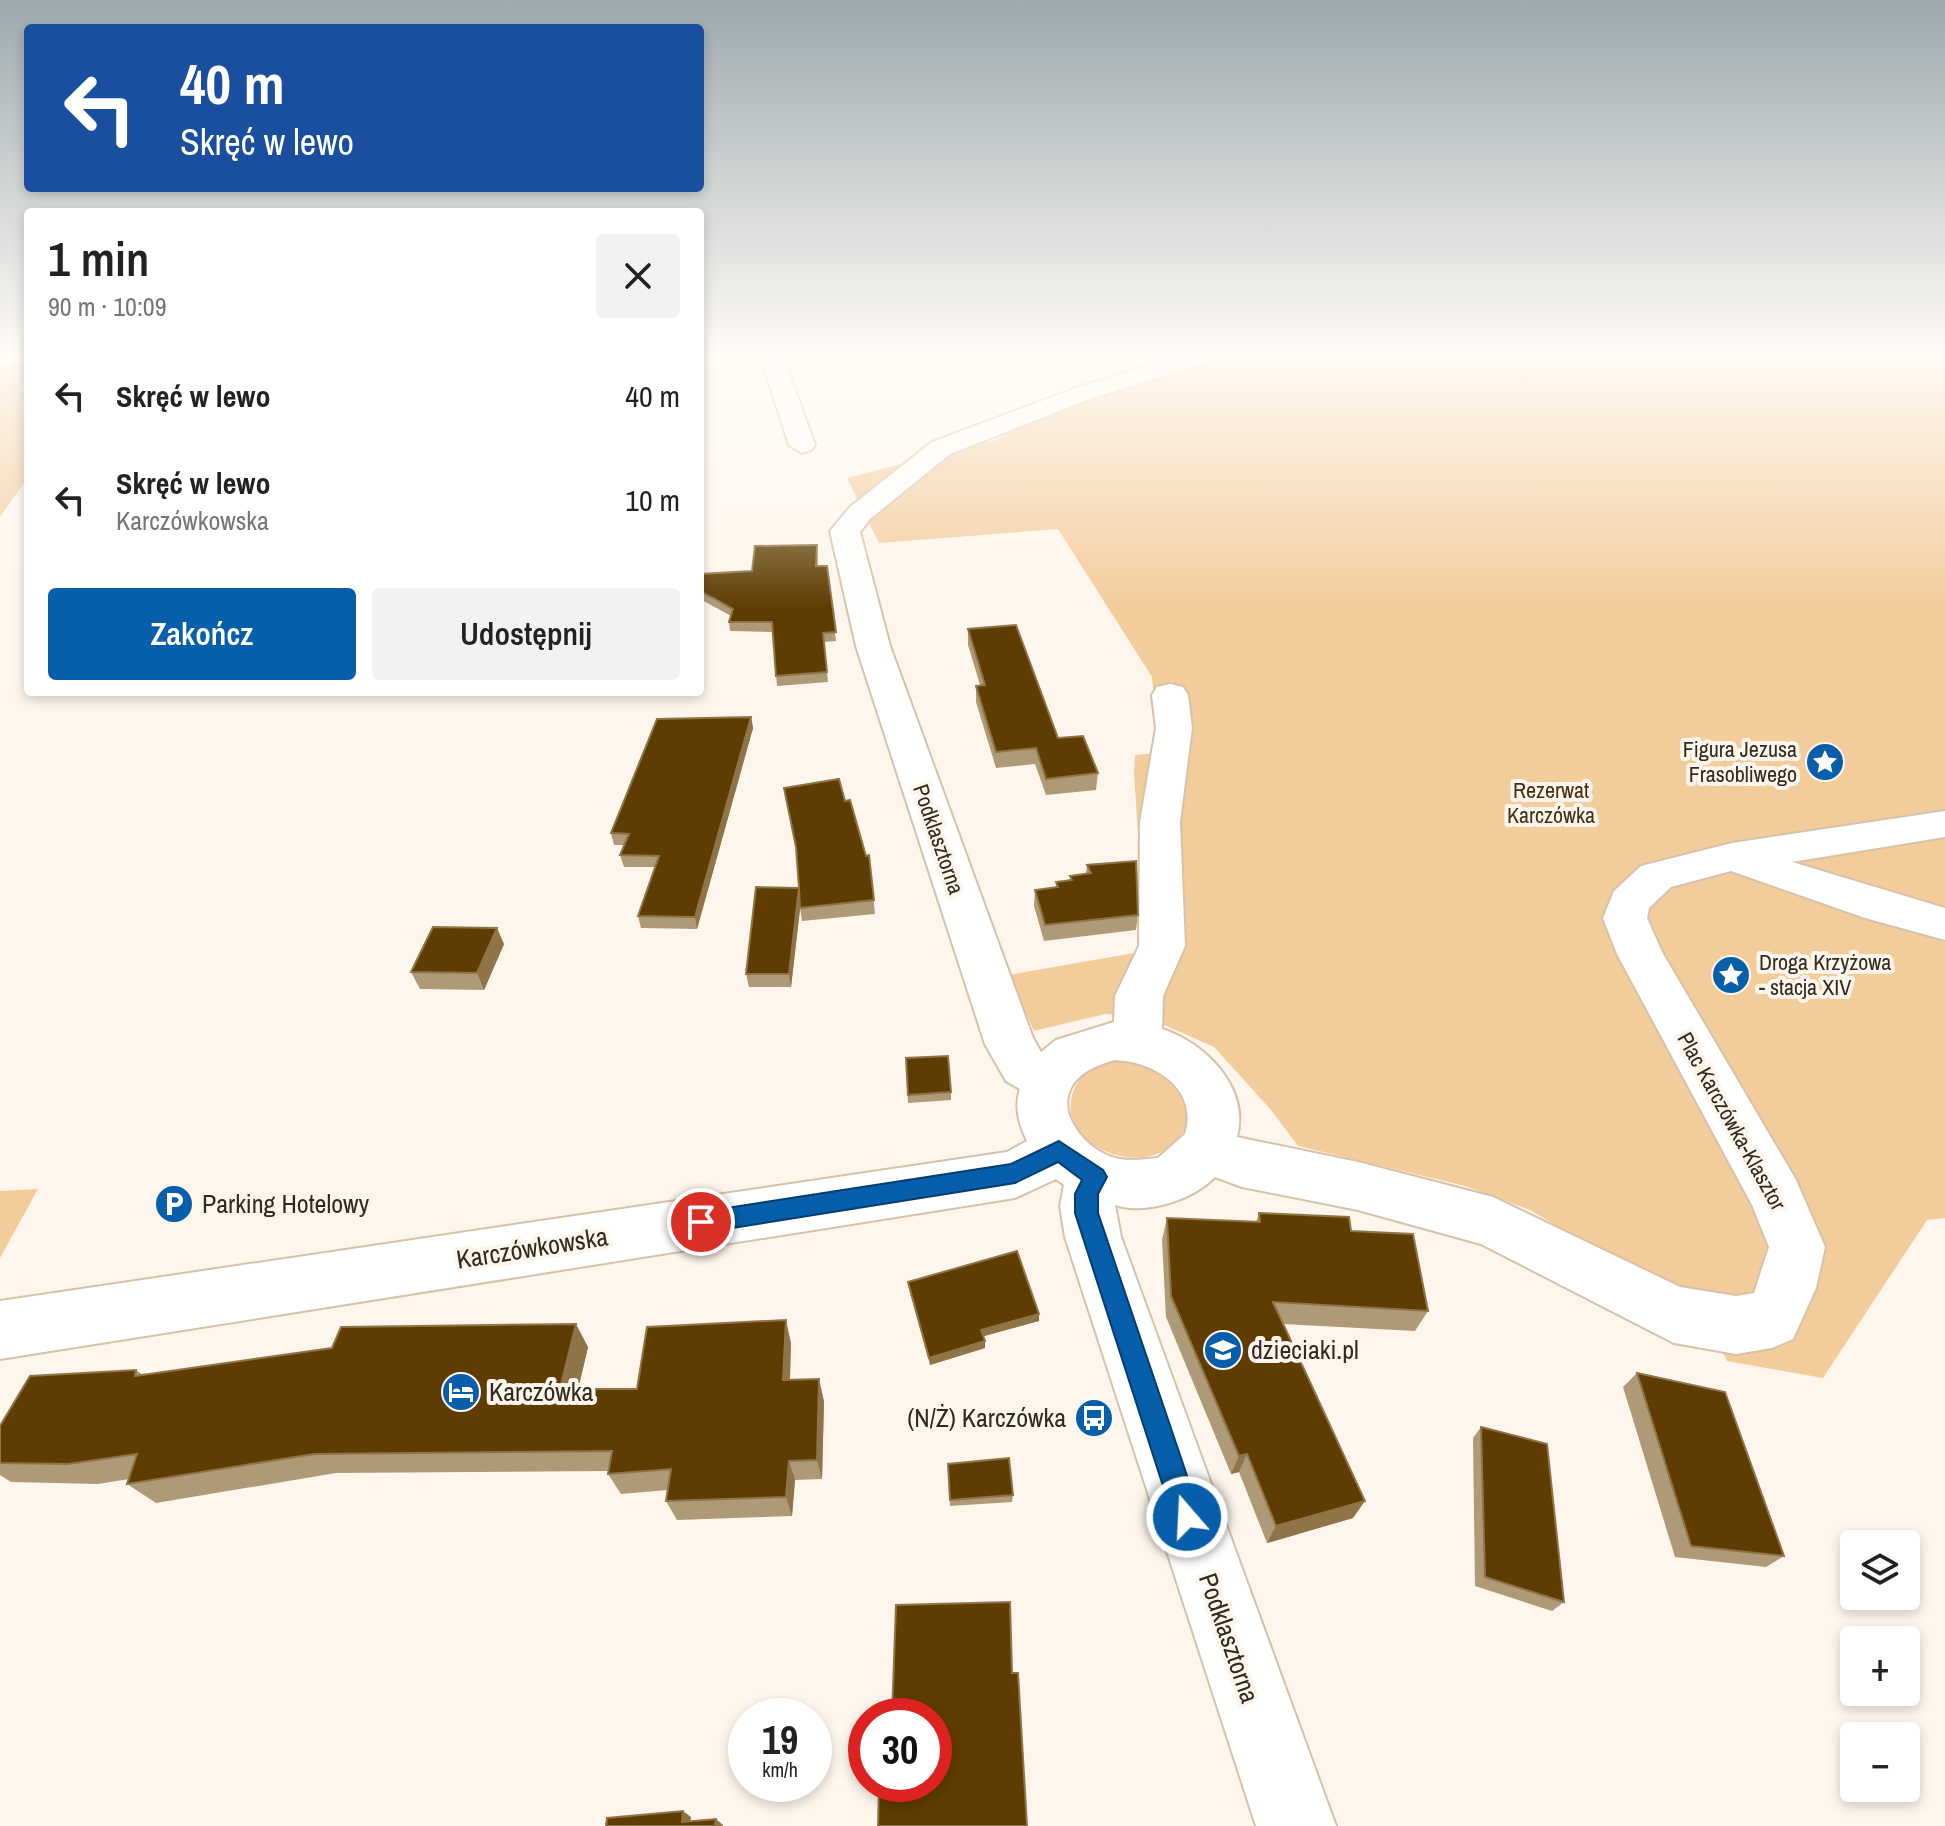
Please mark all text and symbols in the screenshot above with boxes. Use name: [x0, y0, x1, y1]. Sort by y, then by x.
text: 40 m: [180, 46, 285, 121]
icon: left: [48, 56, 152, 160]
text: Skręć w lewo: [180, 118, 354, 166]
text: 1 min: [48, 226, 149, 291]
button: close: [596, 234, 680, 318]
text: 90 m · 10:09: [48, 289, 167, 324]
icon: left: [48, 374, 92, 418]
text: Skręć w lewo: [116, 376, 271, 416]
text: 40 m: [625, 376, 680, 416]
text: Skręć w lewo: [116, 463, 271, 503]
icon: left: [48, 478, 92, 522]
text: 10 m: [625, 480, 680, 520]
text: Karczówkowska: [116, 503, 269, 538]
button: Zakończ: [48, 588, 356, 680]
button: Udostępnij: [372, 588, 680, 680]
place label: Figura Jezusa Frasobliwego: [1683, 734, 1797, 789]
place icon: Figura Jezusa Frasobliwego: [1804, 741, 1846, 783]
park label: Rezerwat Karczówka: [1507, 775, 1595, 830]
street label: Podklasztorna: [906, 780, 972, 898]
place label: Droga Krzyżowa - stacja XIV: [1759, 947, 1891, 1002]
place icon: Droga Krzyżowa - stacja XIV: [1710, 954, 1752, 996]
street label: Plac Karczówka-Klasztor: [1671, 1026, 1793, 1216]
parking icon: Parking Hotelowy: [153, 1183, 195, 1225]
place label: Parking Hotelowy: [202, 1186, 369, 1221]
pin: [667, 1188, 735, 1256]
icon: arrive: [679, 1200, 723, 1244]
street label: Karczówkowska: [454, 1218, 610, 1277]
school or university icon: dzieciaki.pl: [1202, 1329, 1244, 1371]
place label: dzieciaki.pl: [1251, 1332, 1359, 1367]
hotel icon: Karczówka: [440, 1371, 482, 1413]
place label: Karczówka: [489, 1374, 593, 1409]
bus stop icon: (N/Ż) Karczówka: [1073, 1397, 1115, 1439]
place label: (N/Ż) Karczówka: [907, 1400, 1066, 1435]
position arrow: [1145, 1475, 1229, 1559]
map controls: [1840, 1530, 1920, 1802]
button: layers: [1840, 1530, 1920, 1610]
street label: Podklasztorna: [1191, 1568, 1268, 1708]
button: +: [1840, 1626, 1920, 1706]
speed limit sign: 30: [848, 1698, 952, 1802]
text: 19: [762, 1713, 798, 1766]
button: −: [1840, 1722, 1920, 1802]
text: km/h: [762, 1756, 798, 1783]

